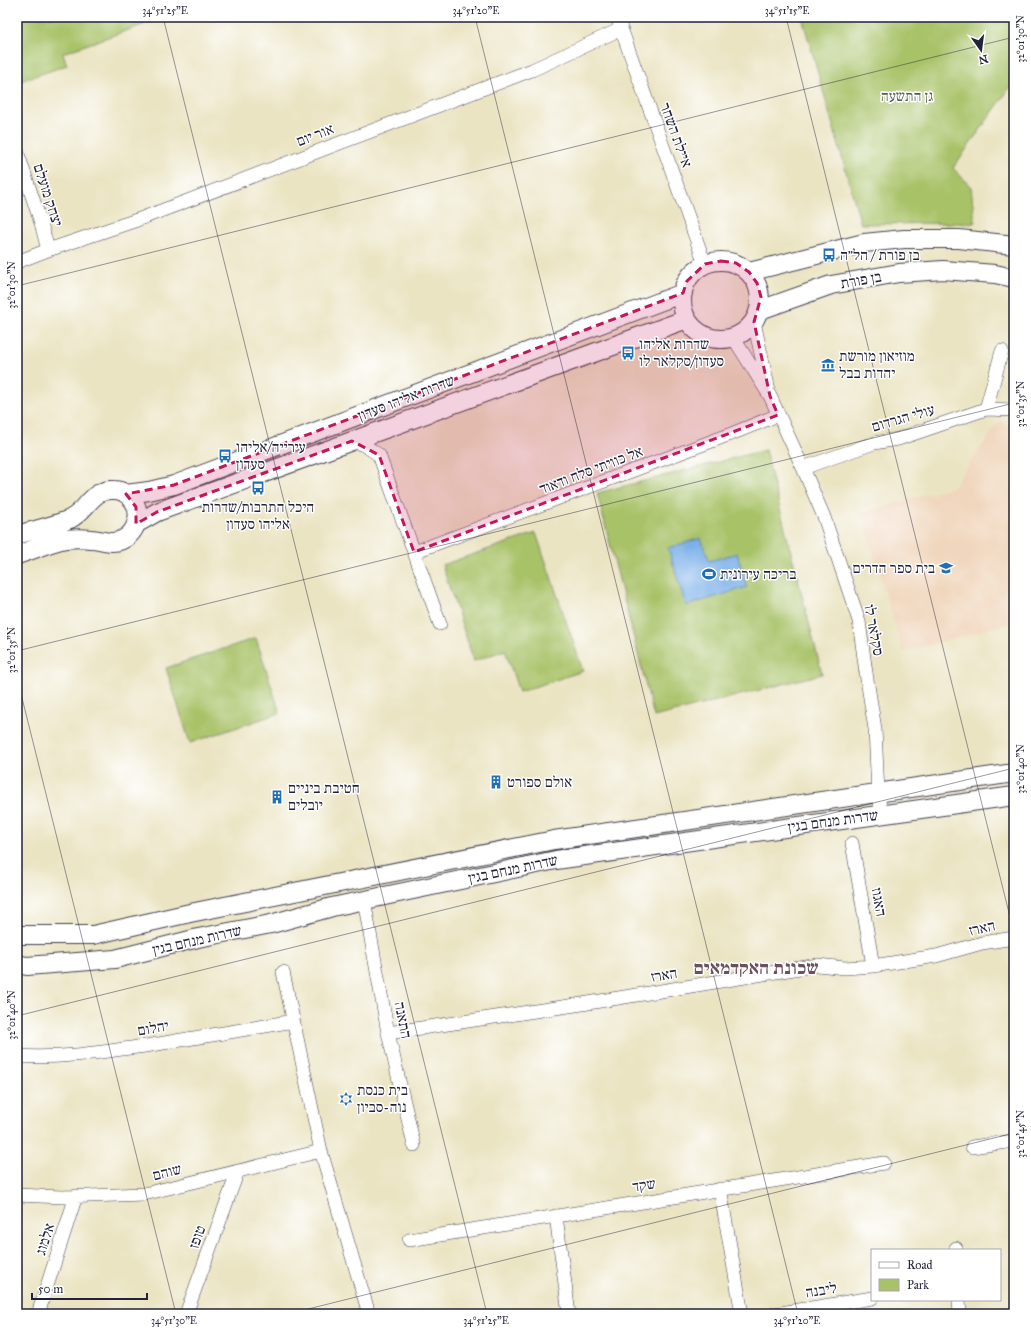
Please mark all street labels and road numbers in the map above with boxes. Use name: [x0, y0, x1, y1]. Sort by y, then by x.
street label: איילת השחר: [656, 100, 696, 170]
street label: אור יום: [294, 120, 336, 150]
street label: יצחק מועלם: [29, 161, 67, 229]
street label: בן פורת: [839, 268, 883, 292]
street label: שדרות אליהו סעדון: [355, 371, 457, 425]
street label: עולי הגרדום: [869, 400, 937, 436]
street label: אל כוויתי סלח ודאוד: [537, 442, 645, 498]
street label: סקלאר לו: [860, 603, 888, 657]
street label: שדרות מנחם בגין: [787, 806, 879, 836]
street label: שדרות מנחם בגין: [467, 851, 559, 887]
street label: האגוז: [868, 886, 890, 918]
street label: הארז: [967, 916, 997, 940]
street label: שדרות מנחם בגין: [151, 921, 243, 959]
street label: הארז: [649, 964, 679, 986]
street label: התאנה: [391, 1000, 415, 1040]
street label: יהלום: [136, 1017, 170, 1039]
street label: שוהם: [151, 1160, 183, 1184]
street label: שקד: [631, 1174, 657, 1196]
street label: אלמוג: [31, 1221, 59, 1257]
street label: טופז: [185, 1223, 209, 1251]
street label: ליבנה: [804, 1279, 838, 1301]

